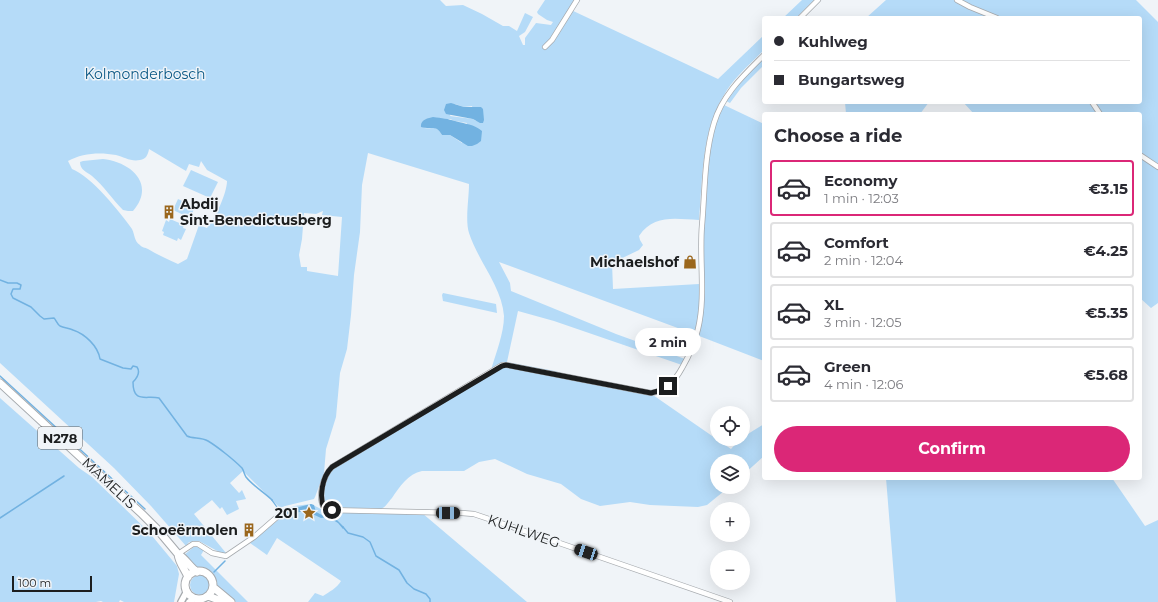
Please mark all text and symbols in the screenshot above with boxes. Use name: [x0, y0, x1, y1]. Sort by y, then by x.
text: Kuhlweg: [798, 32, 868, 51]
park label: Kolmonderbosch: [84, 65, 206, 83]
text: Bungartsweg: [798, 70, 905, 89]
text: Choose a ride: [774, 125, 902, 147]
icon: car: [776, 170, 812, 206]
text: Economy: [824, 171, 897, 190]
text: €3.15: [1088, 179, 1128, 198]
text: 1 min · 12:03: [824, 190, 899, 206]
place label: Abdij Sint-Benedictusberg: [179, 195, 332, 229]
building icon: Abdij Sint-Benedictusberg: [161, 204, 177, 220]
icon: car: [776, 232, 812, 268]
text: Comfort: [824, 233, 889, 252]
text: €4.25: [1084, 241, 1128, 260]
text: 2 min · 12:04: [824, 252, 903, 268]
place label: Michaelshof: [590, 253, 680, 271]
shop icon: Michaelshof: [682, 254, 698, 270]
icon: car: [776, 294, 812, 330]
text: XL: [824, 295, 843, 314]
text: €5.35: [1085, 303, 1128, 322]
text: 3 min · 12:05: [824, 314, 902, 330]
callout: 2 min: [635, 328, 701, 356]
text: 2 min: [649, 334, 687, 350]
icon: car: [776, 356, 812, 392]
text: Green: [824, 357, 871, 376]
text: €5.68: [1084, 365, 1128, 384]
text: 4 min · 12:06: [824, 376, 904, 392]
route end: [659, 377, 677, 395]
map controls: [710, 406, 750, 590]
button: locate: [710, 406, 750, 446]
button: Confirm: [774, 426, 1130, 472]
road number: N278: [38, 427, 82, 449]
street label: MAMELIS: [78, 453, 140, 513]
button: layers: [710, 454, 750, 494]
route start: [323, 501, 341, 519]
button: +: [710, 502, 750, 542]
place label: 201: [275, 504, 298, 522]
place icon: 201: [301, 505, 317, 521]
car: [436, 507, 460, 519]
street label: KUHLWEG: [485, 510, 563, 552]
place label: Schoeërmolen: [132, 521, 238, 539]
building icon: Schoeërmolen: [241, 522, 257, 538]
car: [573, 542, 599, 562]
button: −: [710, 550, 750, 590]
scale bar: [12, 574, 92, 593]
text: 100 m: [18, 576, 51, 590]

